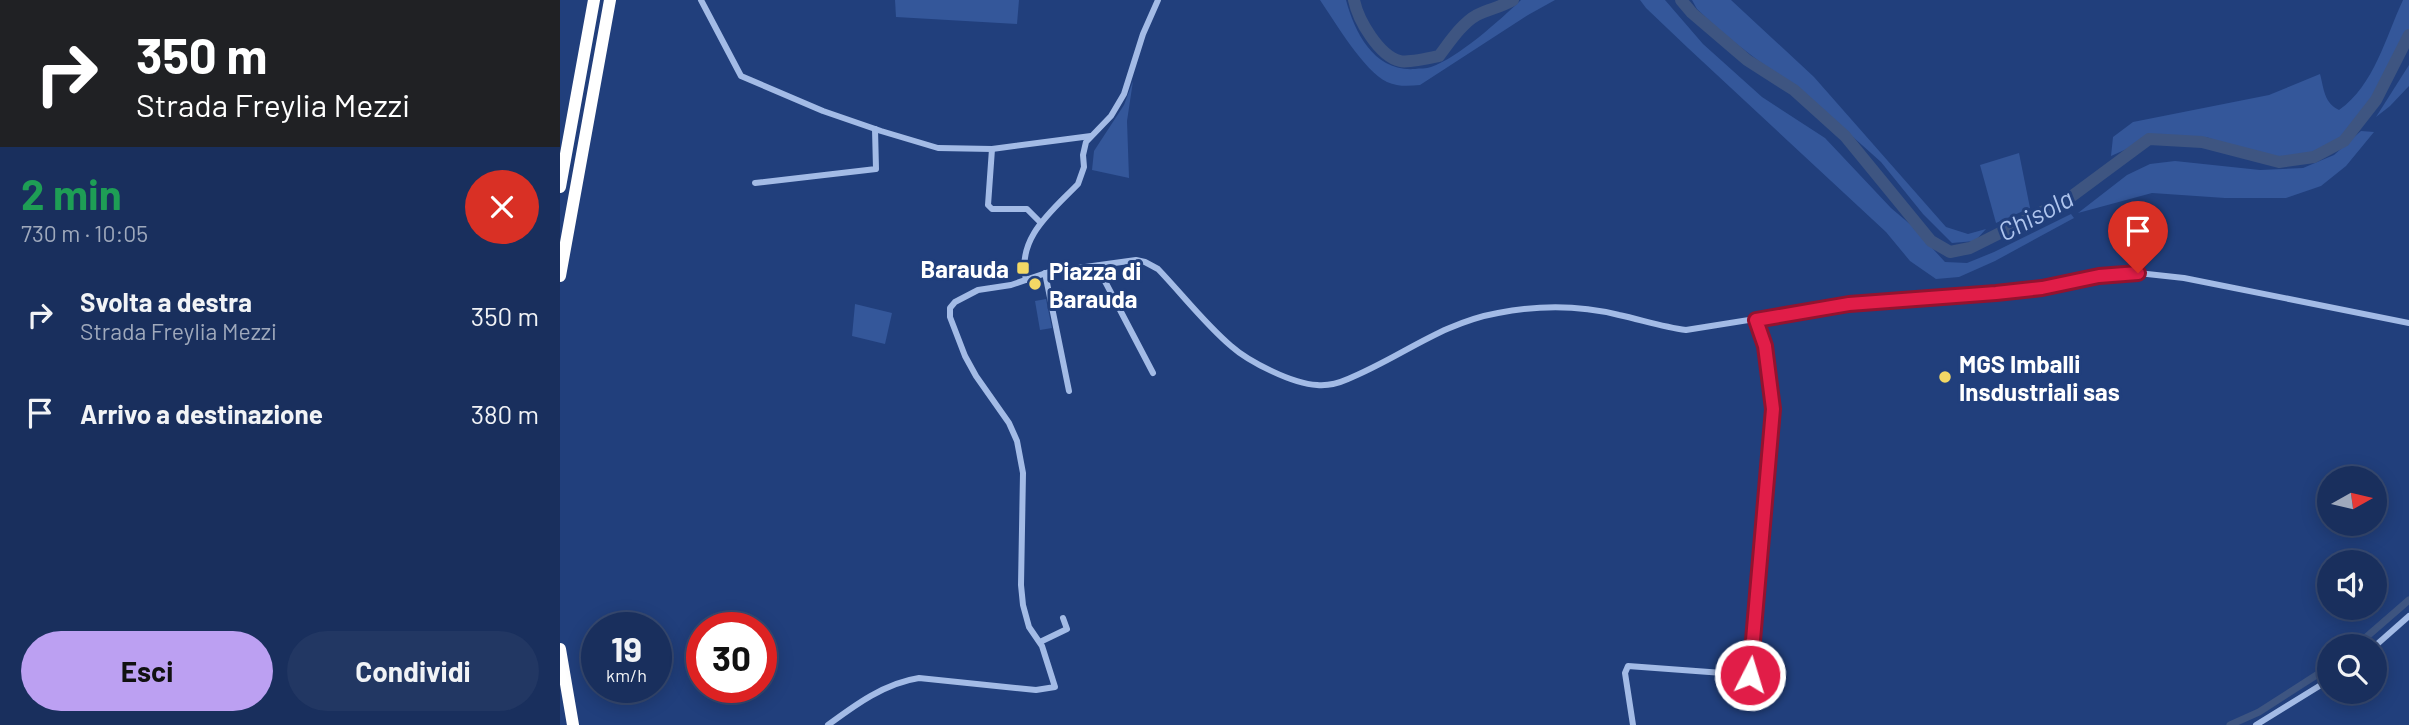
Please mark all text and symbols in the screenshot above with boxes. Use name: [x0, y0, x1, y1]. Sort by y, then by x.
text: 350 m: [136, 25, 268, 84]
icon: right: [21, 28, 112, 119]
text: Strada Freylia Mezzi: [136, 85, 410, 123]
text: 2 min: [21, 168, 122, 218]
button: close: [465, 170, 539, 244]
water label: Chisola: [1992, 181, 2078, 247]
pin: [2108, 201, 2168, 273]
icon: arrive: [2119, 212, 2157, 250]
text: 730 m · 10:05: [21, 219, 148, 247]
place label: Barauda: [920, 254, 1009, 283]
place label: Piazza di Barauda: [1049, 256, 1141, 313]
marker: Barauda: [1015, 260, 1031, 276]
marker: Piazza di Barauda: [1027, 276, 1043, 292]
text: Svolta a destra: [80, 286, 252, 317]
icon: right: [21, 296, 59, 334]
text: 350 m: [471, 300, 539, 331]
text: Strada Freylia Mezzi: [80, 317, 277, 345]
place label: MGS Imballi Insdustriali sas: [1959, 349, 2120, 406]
marker: MGS Imballi Insdustriali sas: [1937, 369, 1953, 385]
icon: arrive: [21, 394, 59, 432]
text: Arrivo a destinazione: [80, 398, 323, 429]
text: 380 m: [471, 398, 539, 429]
north arrow: [2317, 466, 2387, 536]
map controls: [2317, 466, 2387, 704]
button: sound: [2317, 550, 2387, 620]
speed limit sign: 30: [686, 612, 777, 703]
text: 19: [611, 627, 642, 669]
button: Esci: [21, 631, 273, 711]
button: Condividi: [287, 631, 539, 711]
button: search: [2317, 634, 2387, 704]
position arrow: [1713, 638, 1787, 712]
text: km/h: [606, 664, 647, 686]

